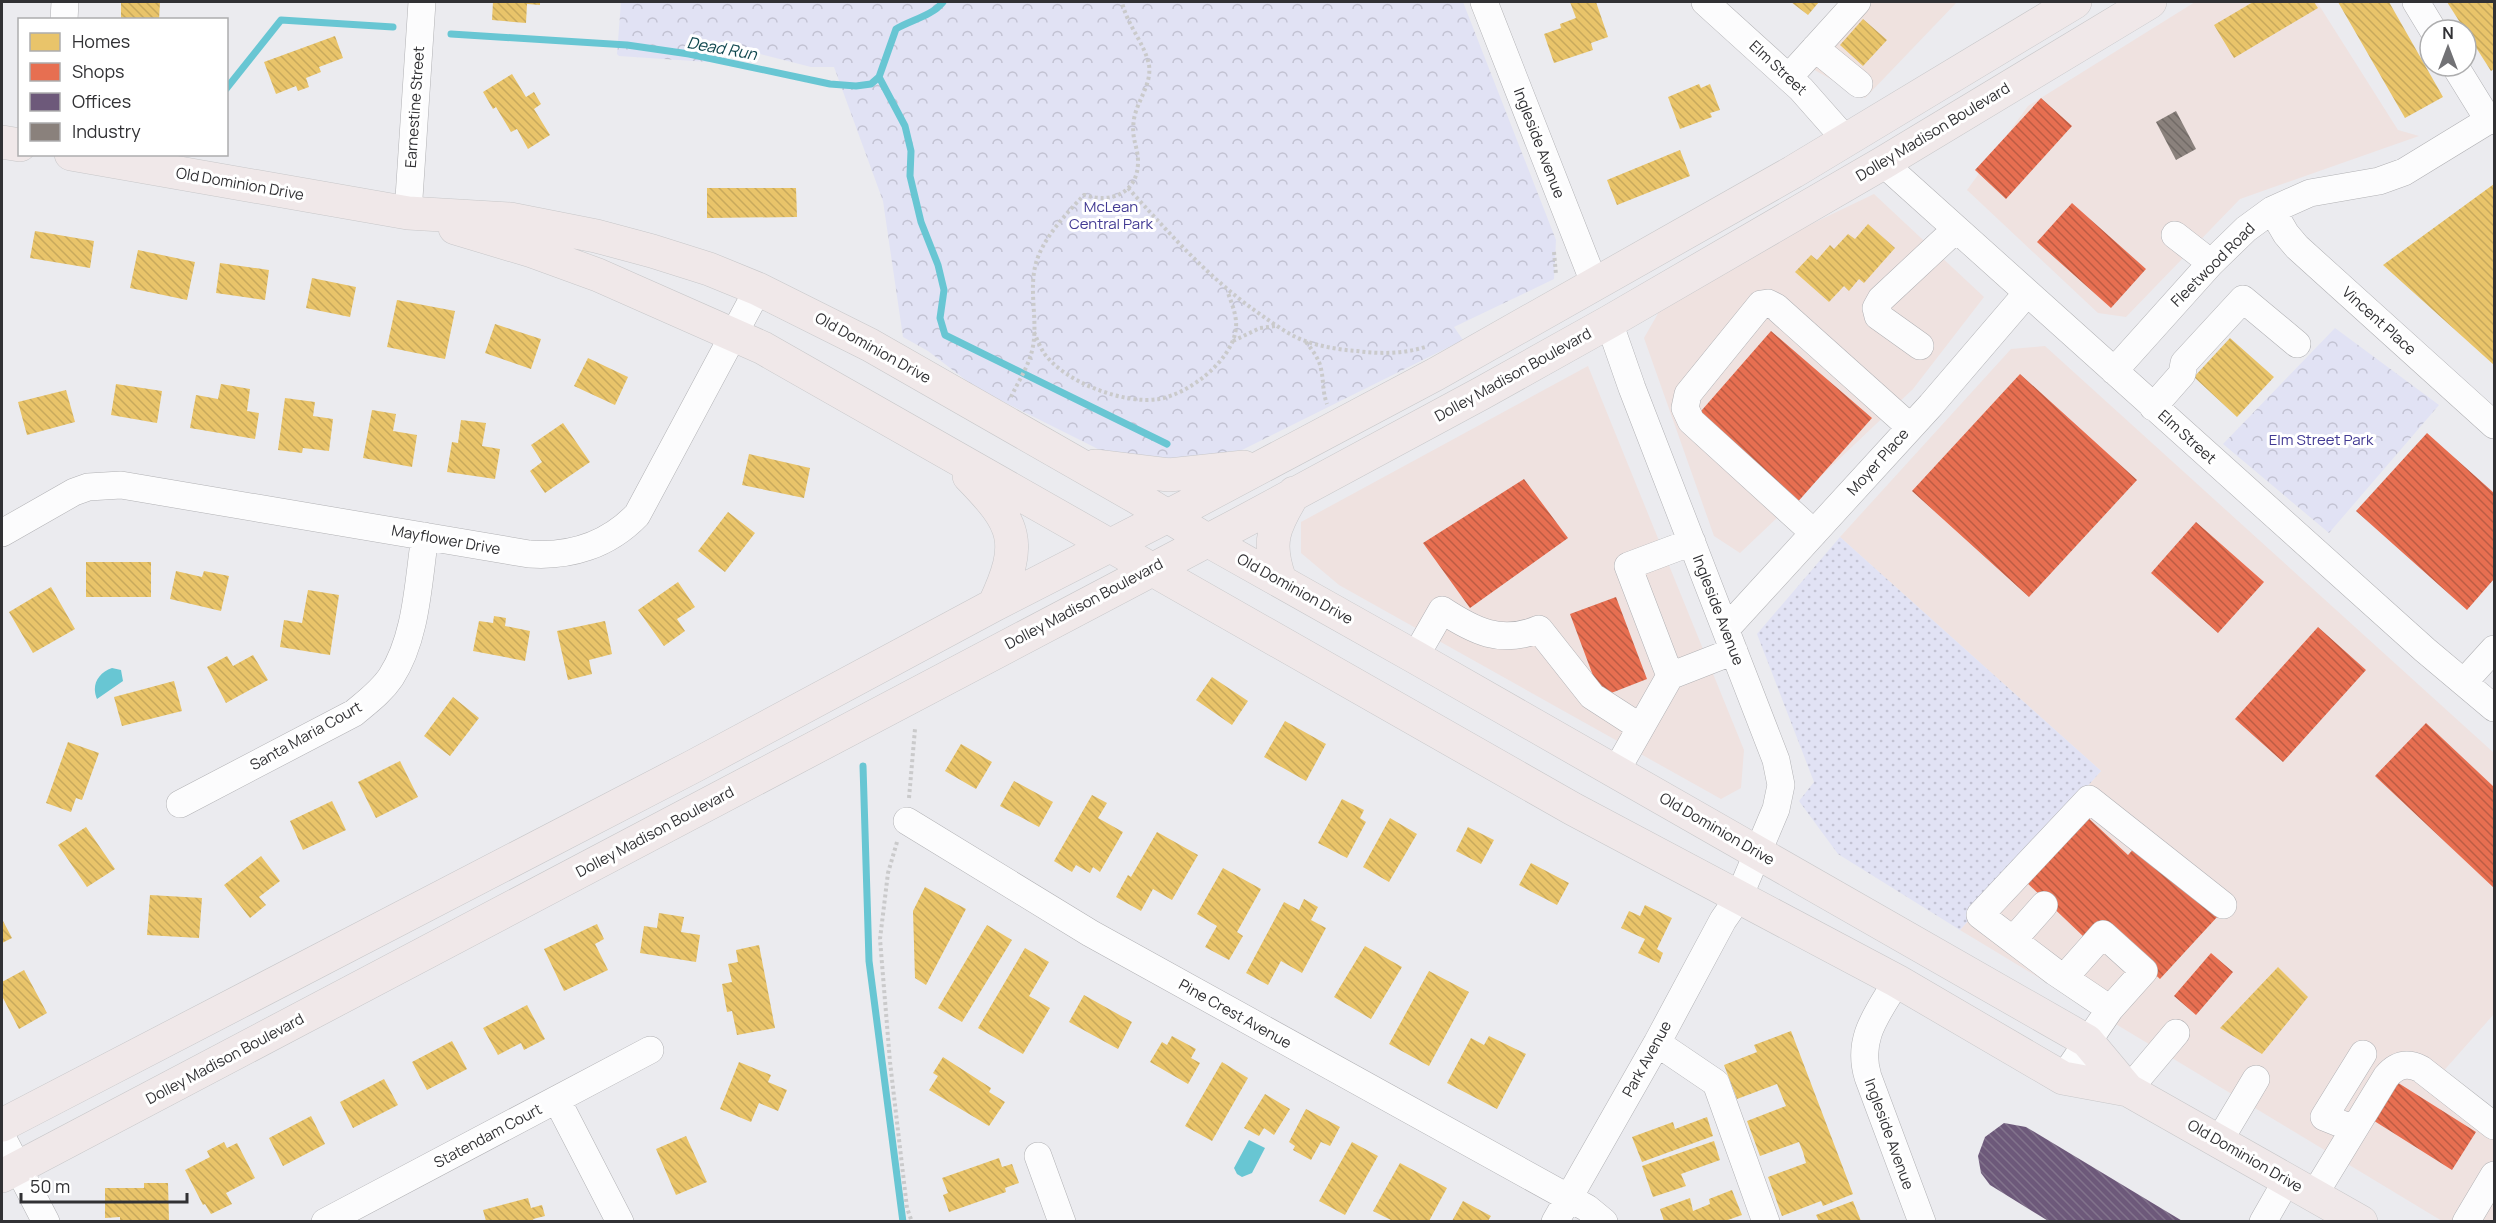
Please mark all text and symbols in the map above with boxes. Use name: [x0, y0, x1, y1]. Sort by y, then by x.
legend: [18, 18, 228, 156]
north arrow: [2418, 18, 2478, 78]
text: N: [2442, 22, 2454, 44]
text: Homes: [72, 29, 130, 53]
water label: Dead Run: [685, 31, 759, 65]
street label: Elm Street: [1745, 35, 1812, 100]
street label: Earnestine Street: [400, 45, 429, 169]
text: Shops: [72, 59, 124, 83]
street label: Dolley Madison Boulevard: [1852, 77, 2014, 186]
street label: Ingleside Avenue: [1509, 84, 1570, 201]
text: Offices: [72, 89, 131, 113]
text: Industry: [72, 119, 141, 143]
street label: Old Dominion Drive: [174, 162, 306, 205]
park label: McLean Central Park: [1069, 196, 1154, 234]
street label: Fleetwood Road: [2166, 218, 2259, 311]
street label: Vincent Place: [2338, 282, 2421, 360]
street label: Old Dominion Drive: [811, 307, 935, 388]
street label: Dolley Madison Boulevard: [1431, 323, 1595, 426]
street label: Elm Street: [2154, 405, 2221, 468]
street label: Moyer Place: [1842, 423, 1914, 500]
park label: Elm Street Park: [2269, 429, 2374, 450]
street label: Mayflower Drive: [390, 520, 502, 559]
street label: Old Dominion Drive: [1233, 548, 1357, 629]
street label: Ingleside Avenue: [1688, 551, 1749, 668]
street label: Dolley Madison Boulevard: [1001, 553, 1166, 654]
street label: Santa Maria Court: [246, 696, 365, 775]
street label: Dolley Madison Boulevard: [572, 781, 737, 882]
street label: Old Dominion Drive: [1656, 787, 1779, 870]
street label: Pine Crest Avenue: [1175, 974, 1296, 1053]
street label: Dolley Madison Boulevard: [142, 1008, 307, 1109]
street label: Park Avenue: [1617, 1017, 1676, 1101]
street label: Ingleside Avenue: [1860, 1075, 1919, 1193]
street label: Statendam Court: [430, 1098, 545, 1173]
street label: Old Dominion Drive: [2184, 1114, 2307, 1197]
scale bar: [21, 1166, 188, 1204]
text: 50 m: [30, 1174, 70, 1198]

